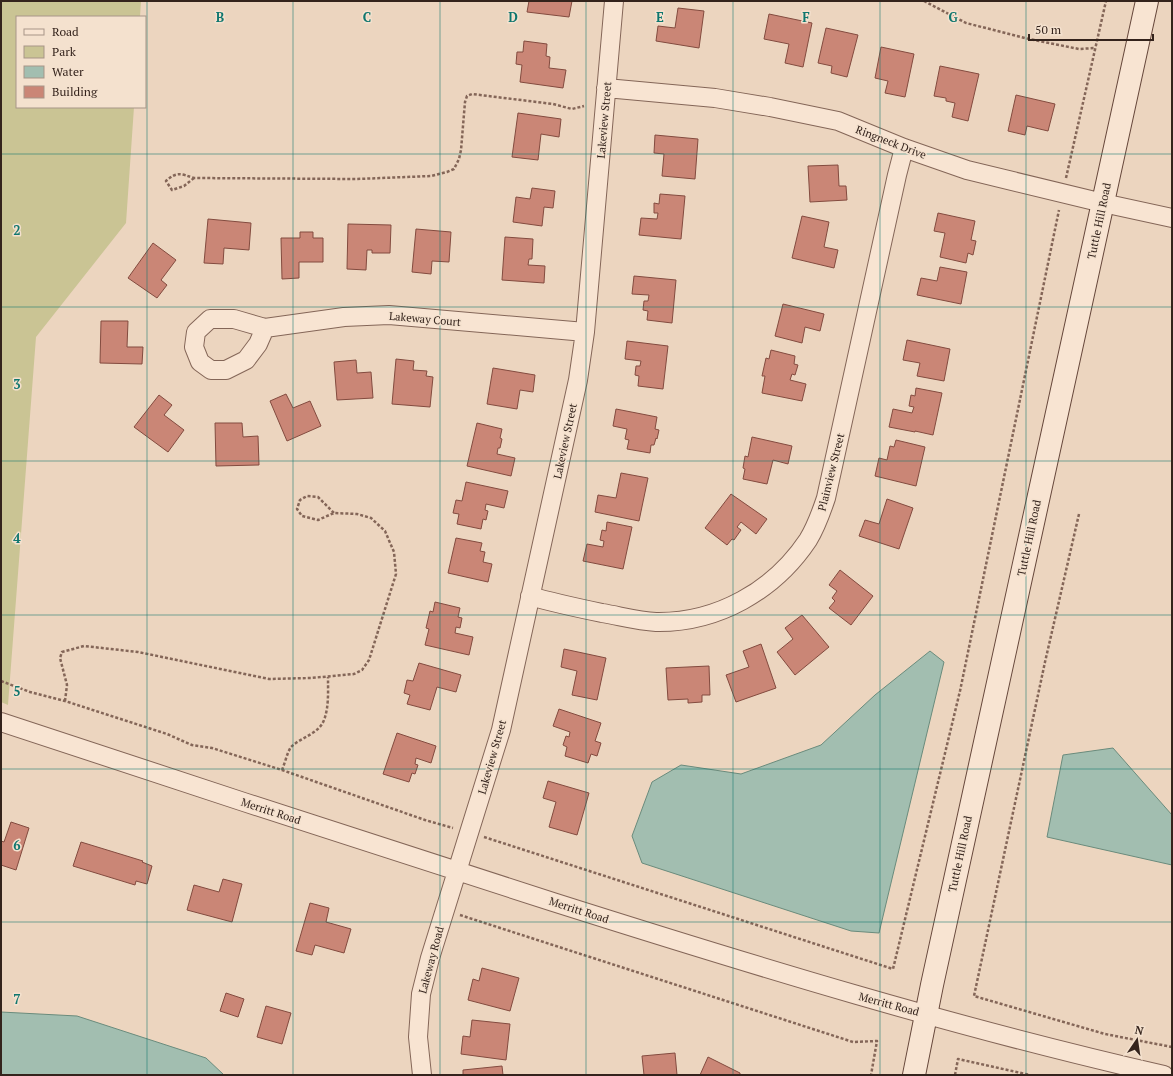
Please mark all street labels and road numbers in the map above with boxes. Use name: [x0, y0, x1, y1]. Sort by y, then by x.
street label: Lakeview Street: [594, 81, 614, 159]
street label: Ringneck Drive: [854, 122, 929, 162]
street label: Tuttle Hill Road: [1084, 182, 1114, 260]
street label: Lakeway Court: [389, 309, 461, 329]
street label: Lakeview Street: [550, 402, 580, 480]
street label: Plainview Street: [815, 432, 847, 512]
street label: Tuttle Hill Road: [1014, 499, 1044, 577]
street label: Lakeview Street: [475, 718, 509, 796]
street label: Merritt Road: [239, 795, 303, 827]
street label: Tuttle Hill Road: [945, 815, 975, 893]
street label: Merritt Road: [547, 894, 611, 926]
street label: Lakeway Road: [415, 925, 447, 995]
street label: Merritt Road: [857, 989, 921, 1019]

